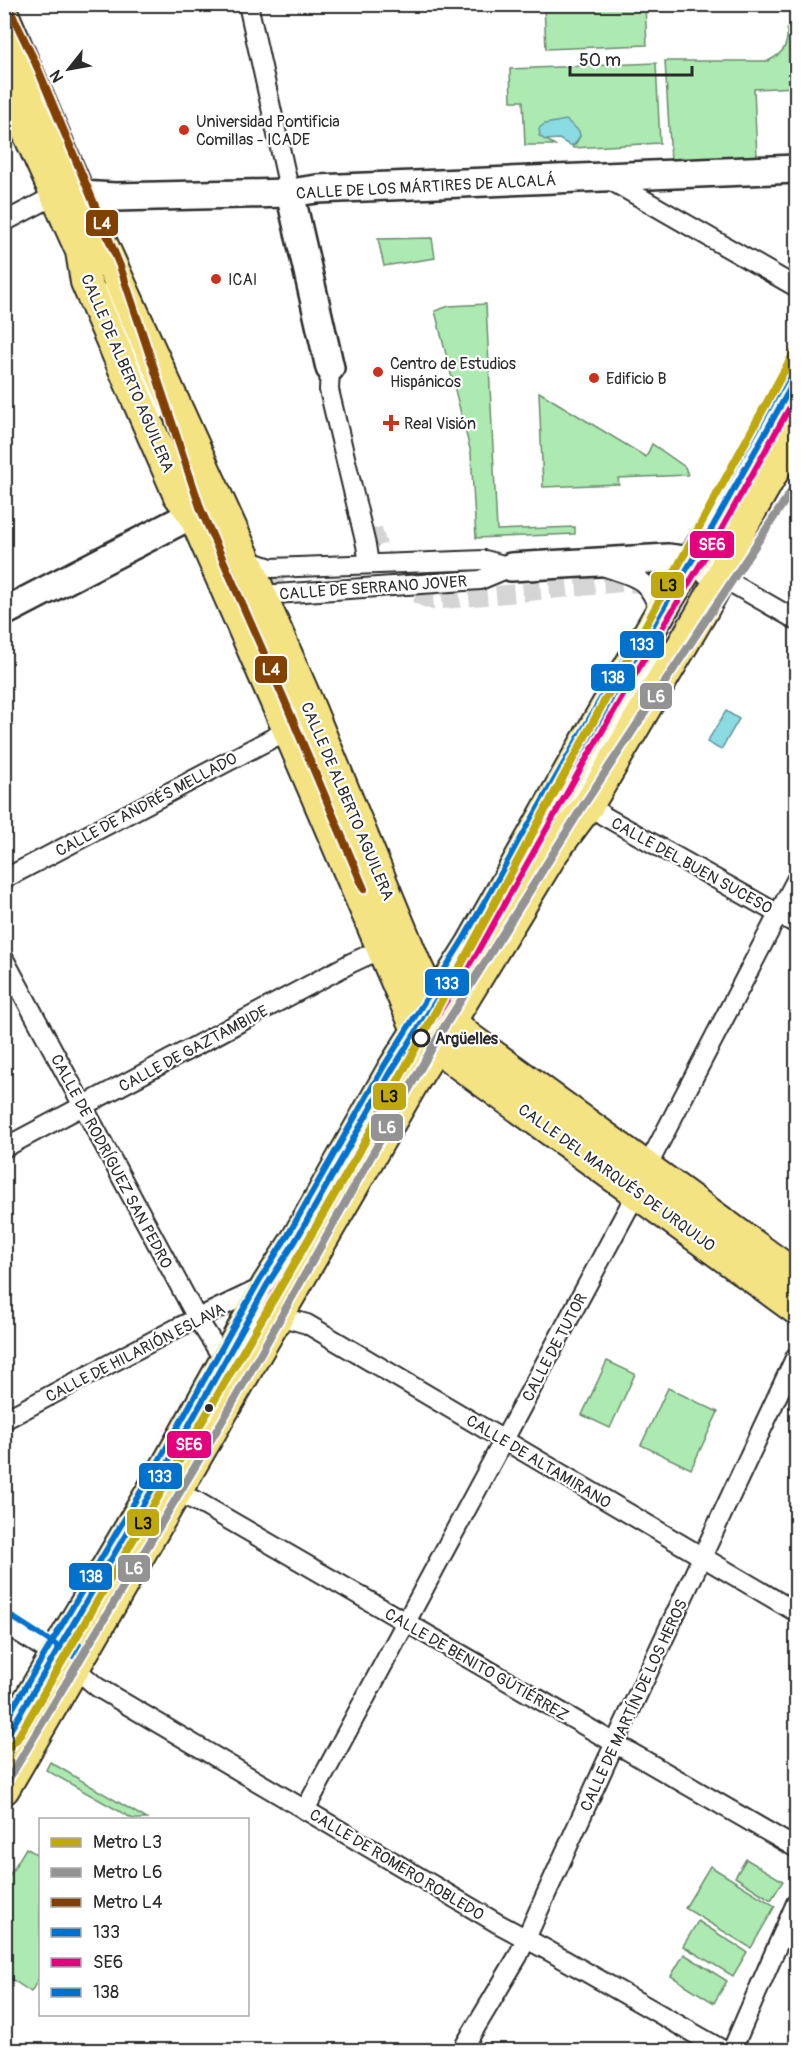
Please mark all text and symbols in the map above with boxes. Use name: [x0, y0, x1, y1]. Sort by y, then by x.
north arrow: [39, 39, 99, 99]
scale bar: [570, 39, 692, 77]
text: 50 m: [579, 49, 621, 72]
text: N: [46, 66, 68, 86]
place label: Universidad Pontificia Comillas - ICADE: [196, 112, 340, 150]
marker: Universidad Pontificia Comillas - ICADE: [177, 123, 191, 137]
street label: CALLE DE LOS MÁRTIRES DE ALCALÁ: [295, 170, 557, 204]
line badge: L4: [85, 209, 119, 237]
text: L4: [93, 214, 112, 234]
place label: ICAI: [228, 270, 257, 290]
street label: CALLE DE ALBERTO AGUILERA: [76, 271, 178, 476]
marker: ICAI: [209, 272, 223, 286]
place label: Centro de Estudios Hispánicos: [390, 354, 516, 392]
marker: Centro de Estudios Hispánicos: [371, 365, 385, 379]
place label: Edificio B: [606, 369, 666, 389]
marker: Edificio B: [587, 371, 601, 385]
marker: Real Visión: [382, 414, 400, 432]
place label: Real Visión: [404, 414, 476, 434]
line badge: SE6: [689, 530, 735, 559]
text: SE6: [699, 535, 725, 555]
street label: CALLE DE SERRANO JOVER: [279, 571, 467, 605]
line badge: L3: [650, 571, 685, 599]
text: L3: [659, 576, 677, 596]
line badge: 133: [619, 630, 665, 659]
text: 133: [630, 635, 654, 655]
line badge: L4: [254, 655, 288, 684]
text: L4: [262, 660, 281, 680]
line badge: 138: [590, 663, 636, 692]
text: 138: [601, 668, 625, 688]
line badge: L6: [639, 682, 673, 710]
text: L6: [647, 687, 665, 707]
street label: CALLE DE ALBERTO AGUILERA: [296, 699, 398, 904]
street label: CALLE DE ANDRÉS MELLADO: [52, 748, 241, 861]
street label: CALLE DEL BUEN SUCESO: [607, 813, 776, 919]
line badge: 133: [424, 968, 470, 997]
text: 133: [435, 974, 459, 994]
street label: CALLE DE GAZTAMBIDE: [115, 1001, 271, 1097]
marker: Argüelles: [412, 1029, 430, 1047]
place label: Argüelles: [435, 1029, 499, 1049]
street label: CALLE DE RODRÍGUEZ SAN PEDRO: [46, 1051, 176, 1272]
line badge: L3: [372, 1082, 407, 1111]
text: L3: [380, 1087, 398, 1107]
street label: CALLE DEL MARQUÉS DE URQUIJO: [514, 1100, 719, 1256]
line badge: L6: [370, 1113, 404, 1142]
text: L6: [378, 1118, 396, 1138]
street label: CALLE DE TUTOR: [518, 1290, 592, 1405]
street label: CALLE DE HILARIÓN ESLAVA: [42, 1298, 228, 1407]
unlabelled marker: [203, 1402, 215, 1414]
street label: CALLE DE ALTAMIRANO: [462, 1411, 615, 1513]
line badge: SE6: [166, 1430, 212, 1459]
text: SE6: [176, 1435, 202, 1455]
line badge: 133: [138, 1462, 183, 1490]
text: 133: [148, 1467, 172, 1487]
line badge: L3: [126, 1508, 160, 1537]
text: L3: [134, 1514, 152, 1534]
line badge: L6: [117, 1554, 151, 1583]
text: L6: [125, 1559, 143, 1579]
line badge: 138: [68, 1562, 113, 1591]
text: 138: [79, 1567, 103, 1587]
street label: CALLE DE MARTÍN DE LOS HEROS: [576, 1596, 692, 1815]
street label: CALLE DE BENITO GUTIÉRREZ: [381, 1604, 572, 1726]
street label: CALLE DE ROMERO ROBLEDO: [306, 1805, 487, 1925]
legend: [39, 1818, 249, 2016]
text: Metro L3: [93, 1831, 162, 1854]
text: Metro L6: [93, 1861, 162, 1884]
text: Metro L4: [93, 1891, 163, 1914]
text: 133: [93, 1921, 120, 1944]
text: SE6: [93, 1951, 123, 1974]
text: 138: [93, 1981, 119, 2004]

